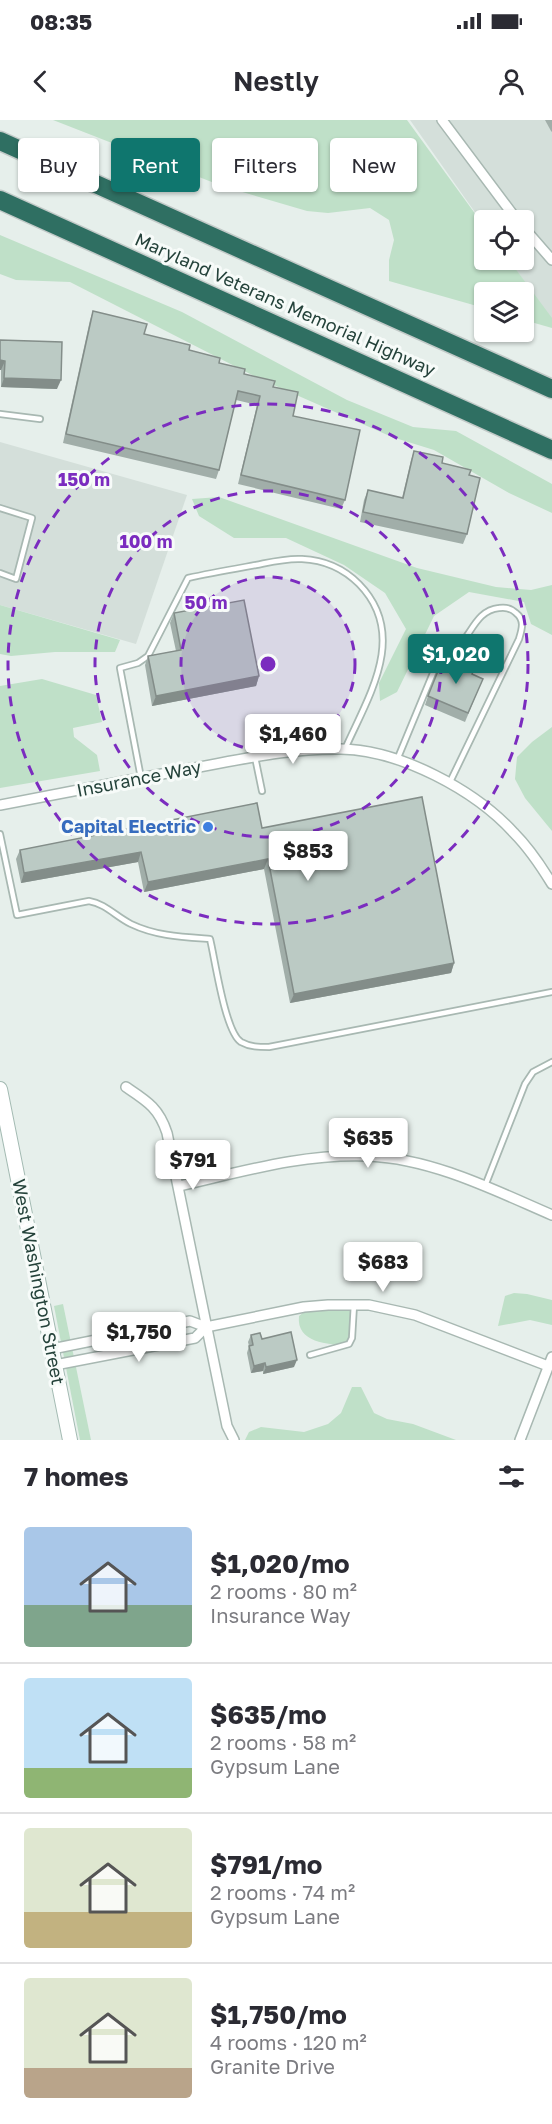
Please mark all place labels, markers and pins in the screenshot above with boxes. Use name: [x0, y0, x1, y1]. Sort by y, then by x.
pin: $1,020: [407, 634, 505, 685]
centre of rings: [258, 654, 278, 674]
pin: $1,460: [244, 714, 342, 765]
place label: Capital Electric: [61, 815, 196, 837]
marker: Capital Electric: [201, 820, 215, 834]
pin: $853: [272, 831, 344, 882]
pin: $635: [332, 1118, 404, 1169]
pin: $791: [157, 1140, 229, 1191]
pin: $683: [347, 1242, 419, 1293]
pin: $1,750: [90, 1312, 188, 1363]

